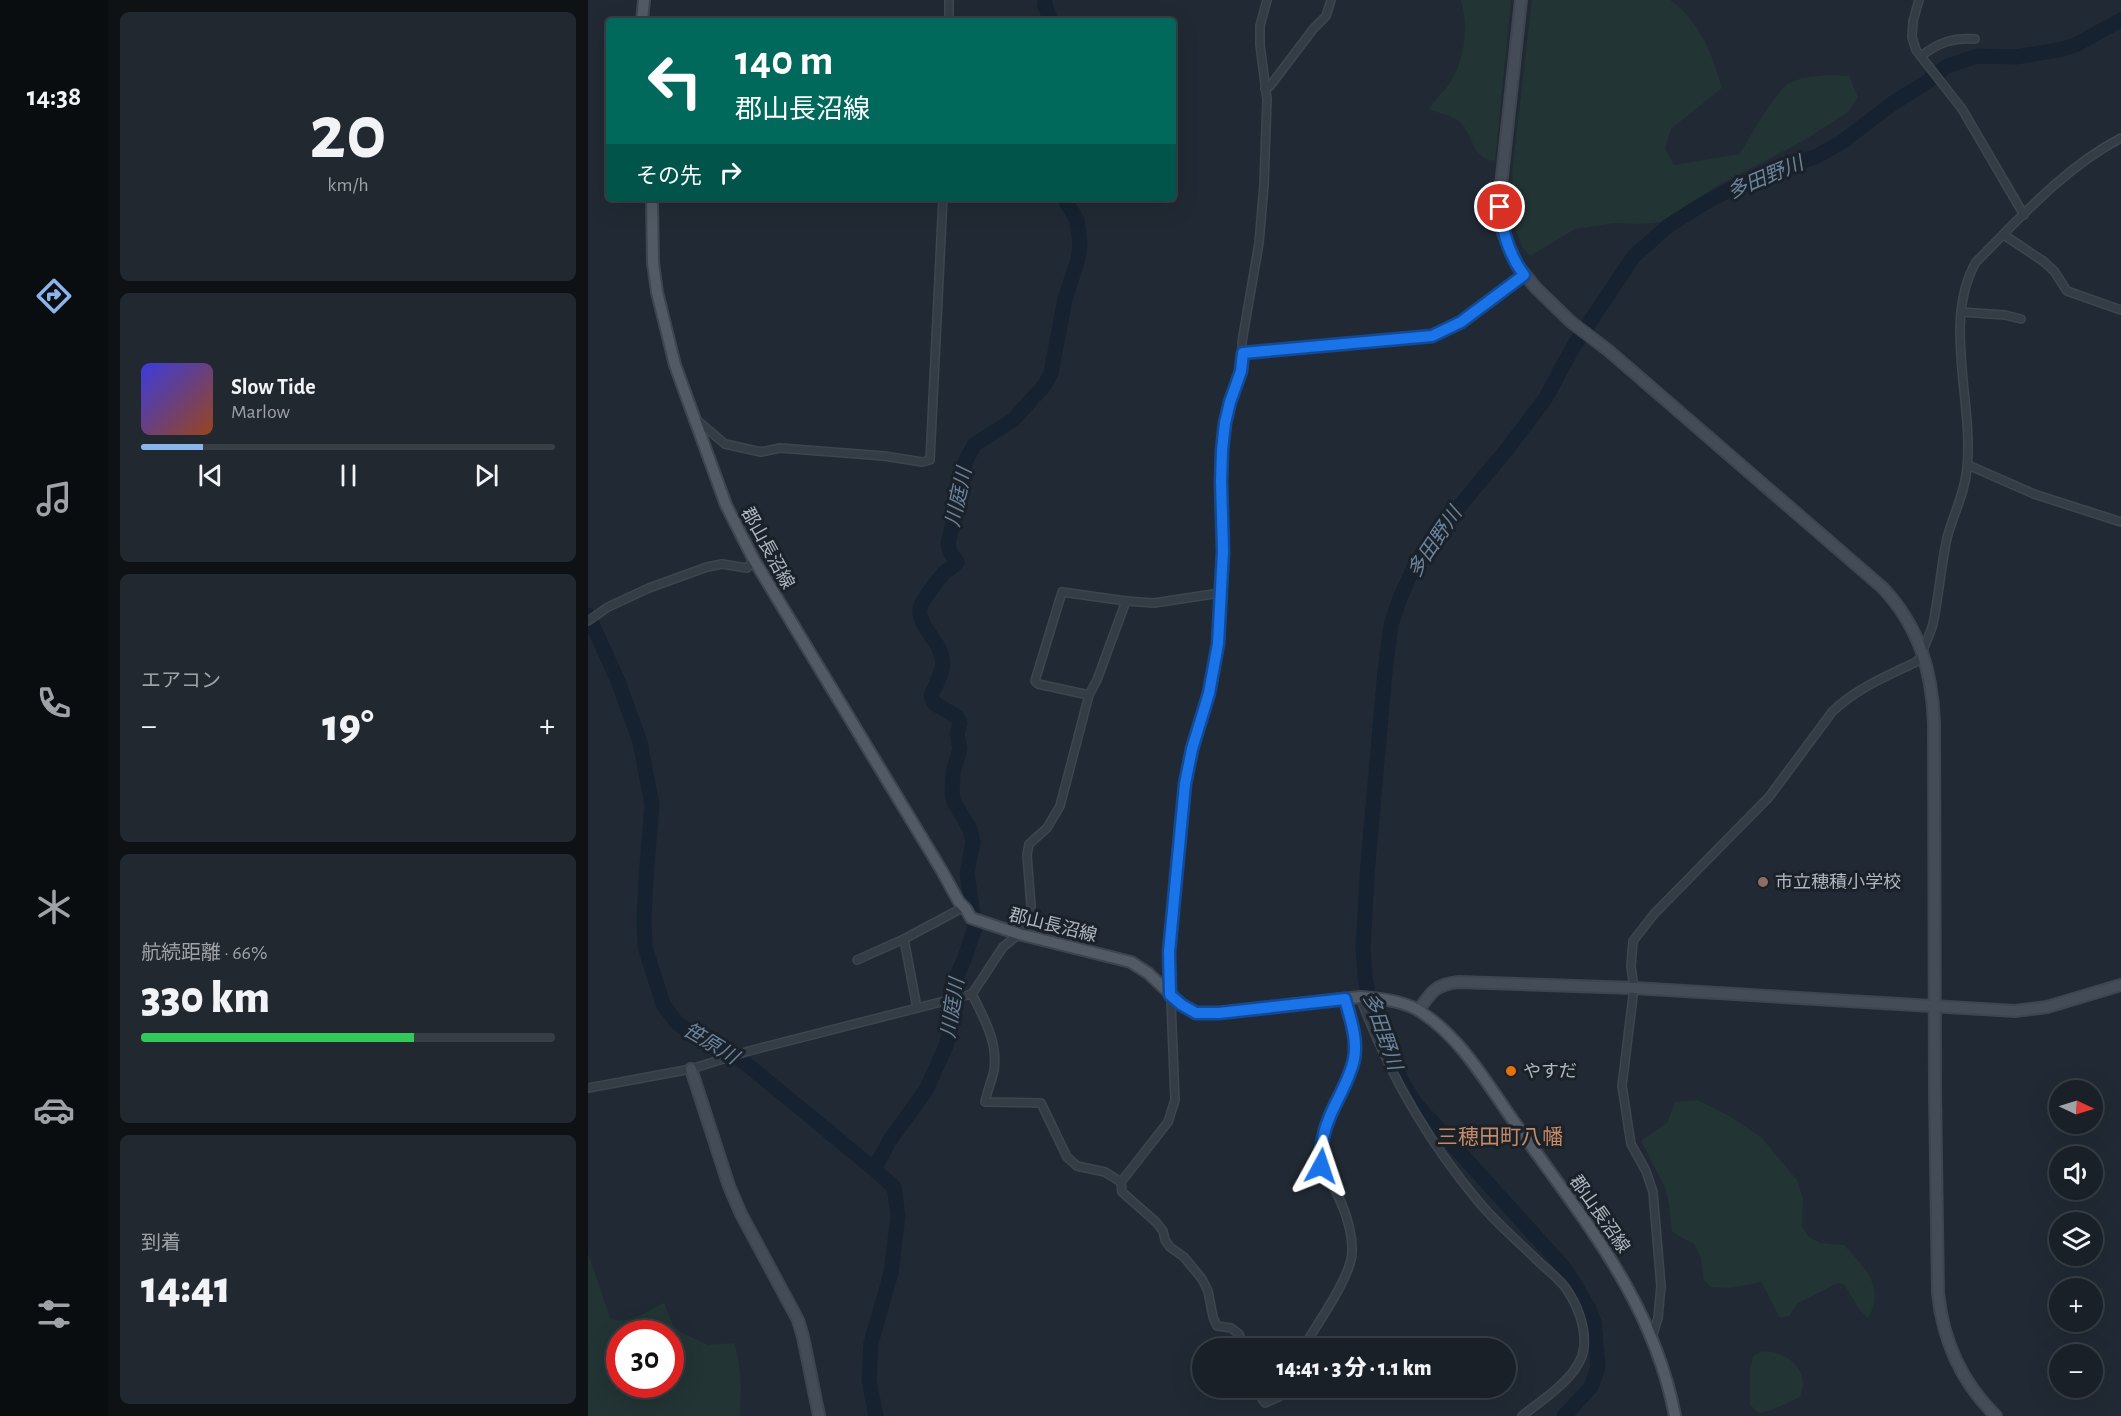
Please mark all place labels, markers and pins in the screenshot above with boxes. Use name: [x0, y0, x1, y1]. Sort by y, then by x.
pin: [1474, 181, 1525, 232]
place label: 市立穂積小学校: [1775, 872, 1901, 892]
marker: 市立穂積小学校: [1756, 875, 1770, 889]
place label: やすだ: [1523, 1062, 1577, 1081]
marker: やすだ: [1504, 1064, 1518, 1078]

